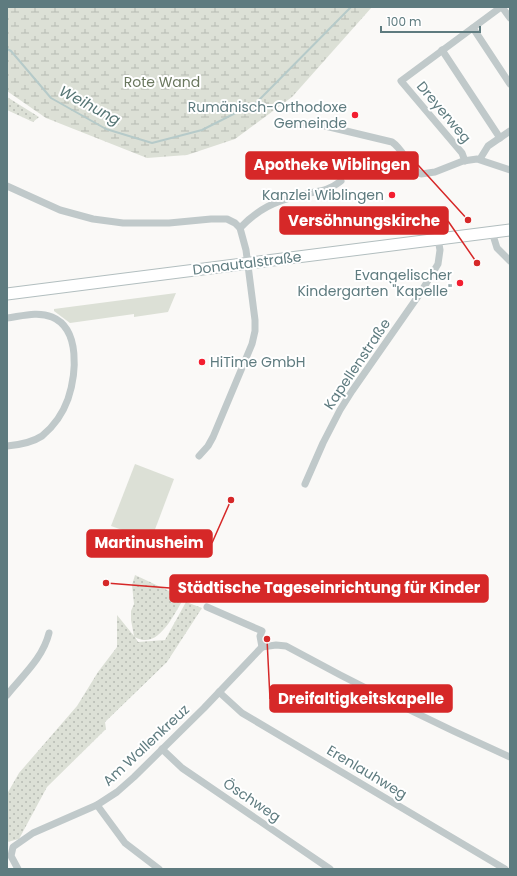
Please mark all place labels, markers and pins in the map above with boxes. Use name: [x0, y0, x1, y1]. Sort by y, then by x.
place label: Rumänisch-Orthodoxe Gemeinde: [188, 97, 347, 133]
marker: Rumänisch-Orthodoxe Gemeinde: [350, 110, 360, 120]
callout: Apotheke Wiblingen: [246, 152, 418, 179]
place label: Kanzlei Wiblingen: [262, 185, 384, 205]
marker: Kanzlei Wiblingen: [387, 190, 397, 200]
callout: Versöhnungskirche: [280, 207, 448, 234]
place label: Evangelischer Kindergarten "Kapelle": [297, 265, 452, 301]
marker: Evangelischer Kindergarten "Kapelle": [455, 278, 465, 288]
place label: HiTime GmbH: [210, 352, 305, 372]
marker: HiTime GmbH: [197, 357, 207, 367]
callout: Martinusheim: [87, 530, 212, 557]
callout: Städtische Tageseinrichtung für Kinder: [170, 575, 488, 602]
callout: Dreifaltigkeitskapelle: [270, 685, 452, 712]

